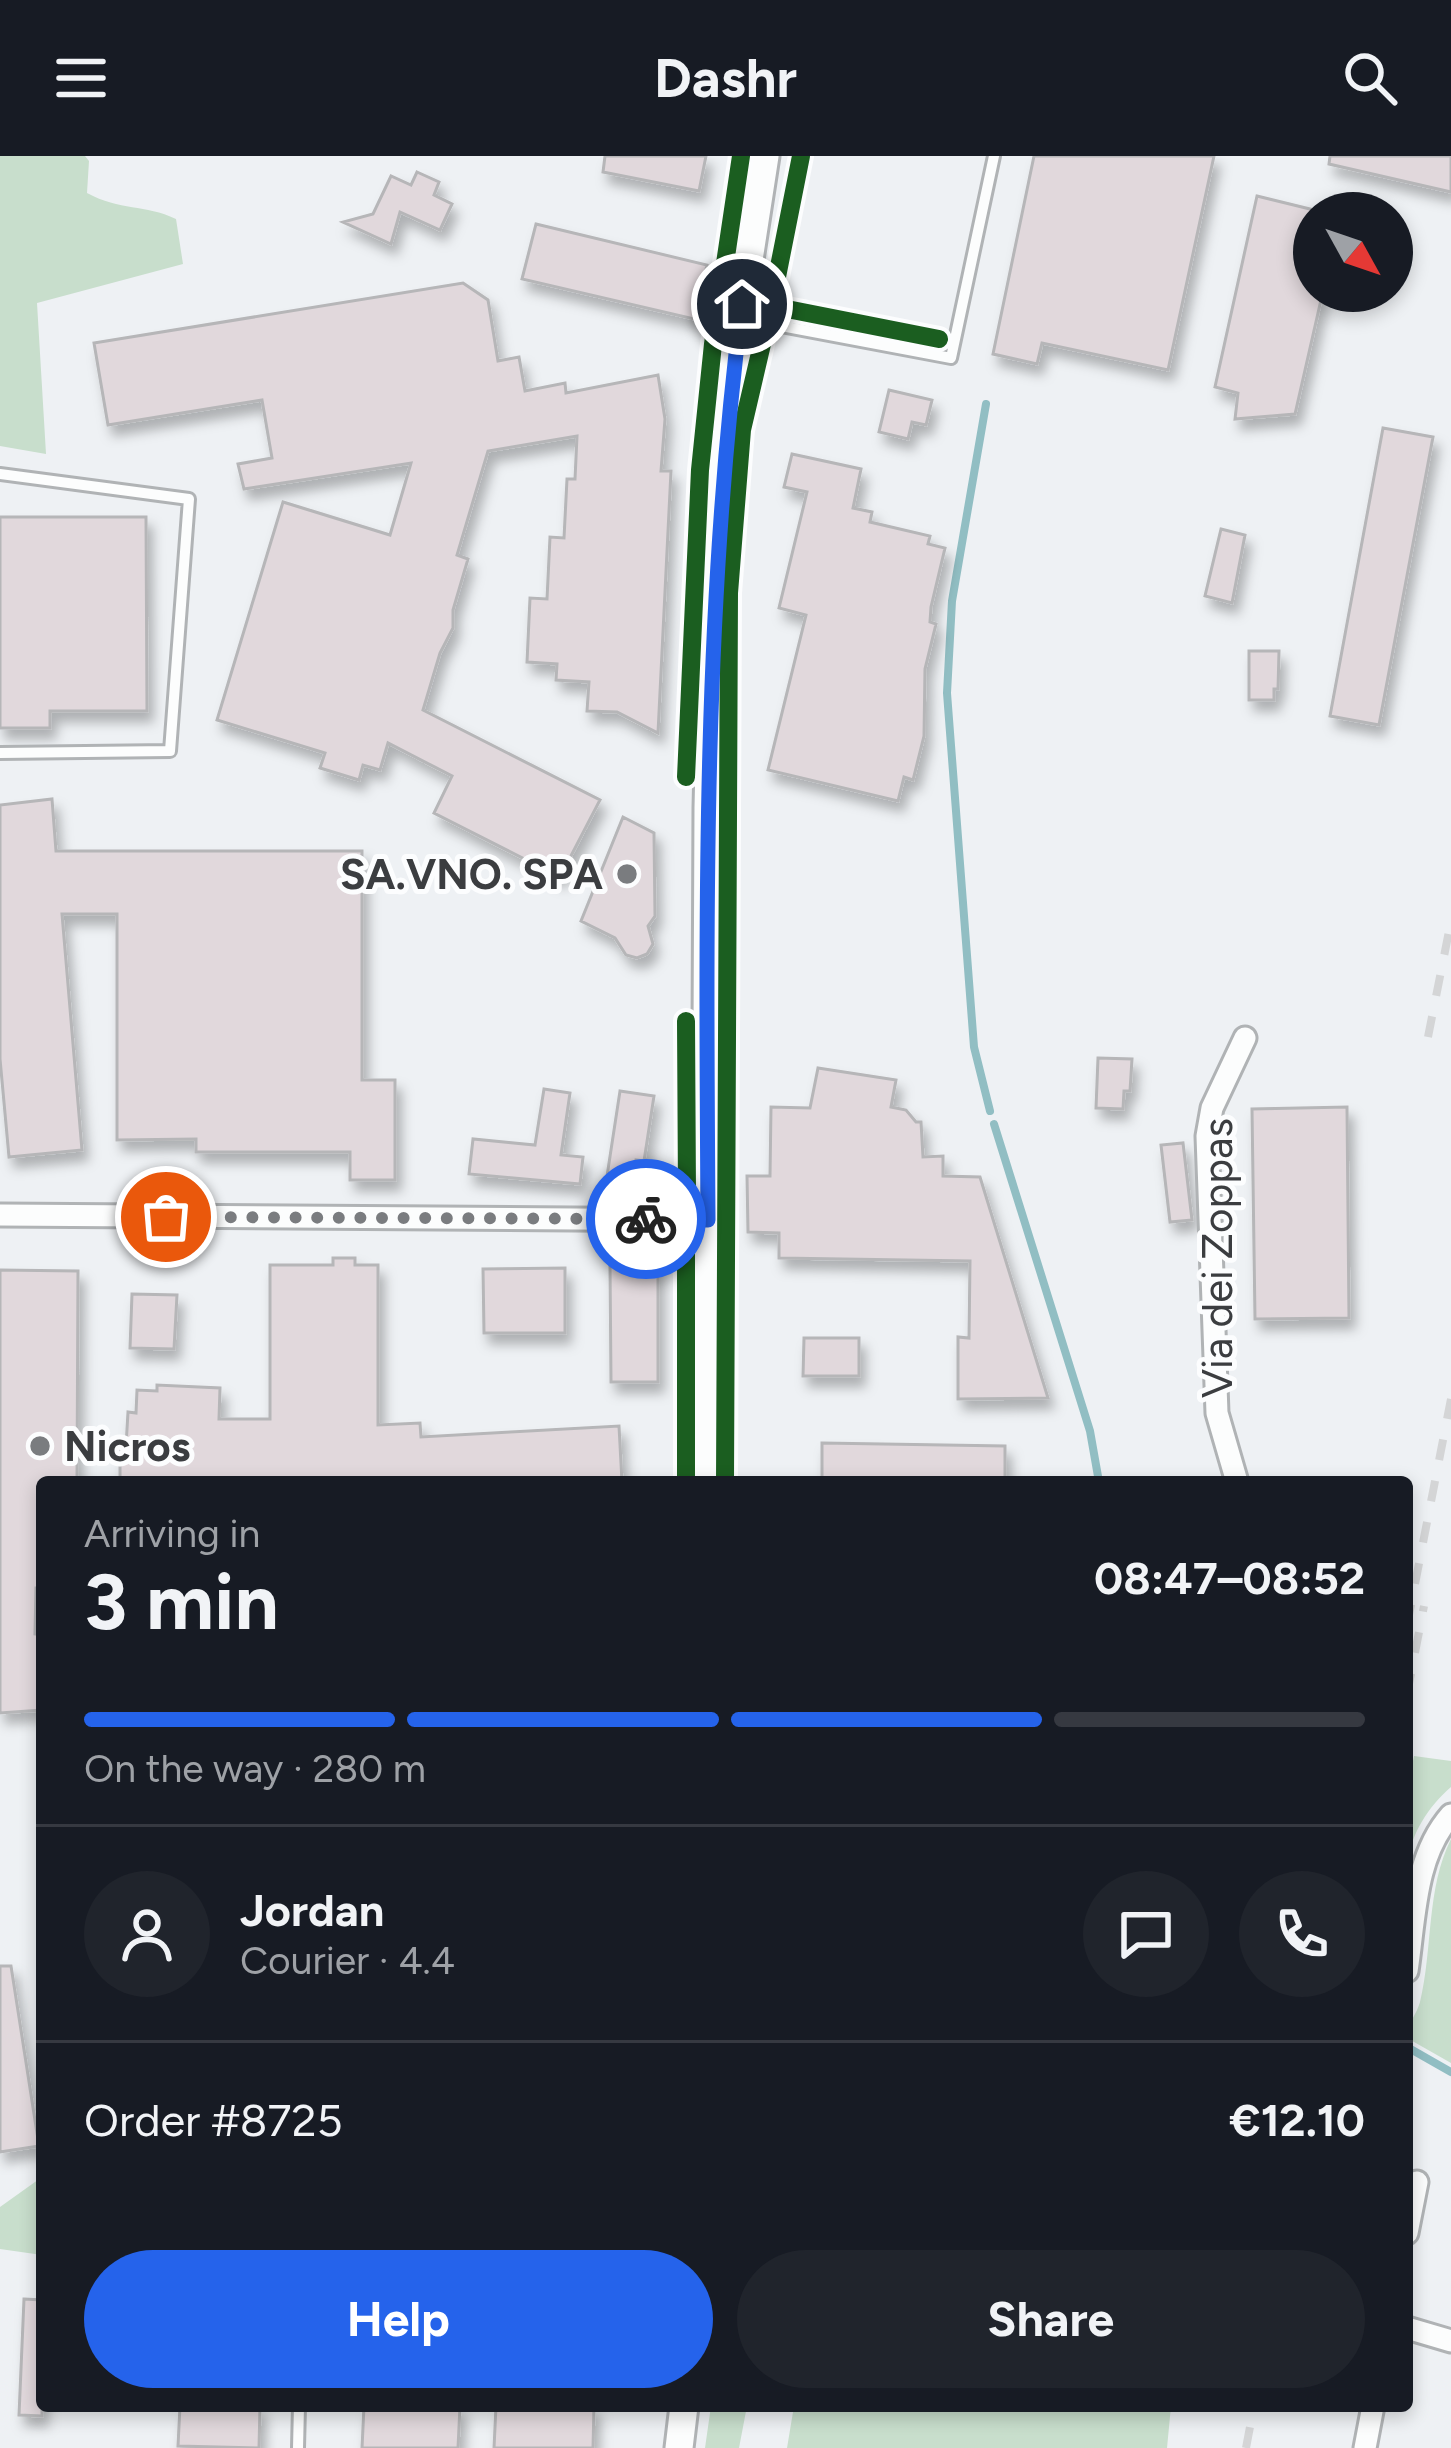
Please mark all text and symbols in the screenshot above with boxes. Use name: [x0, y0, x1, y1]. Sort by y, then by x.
icon: menu: [48, 45, 114, 111]
icon: search: [1337, 45, 1403, 111]
text: Dashr: [654, 46, 797, 111]
north arrow: [1293, 192, 1413, 312]
map controls: [1293, 192, 1413, 312]
pin: [691, 253, 793, 355]
icon: home: [709, 271, 775, 337]
place label: SA.VNO. SPA: [340, 849, 603, 900]
marker: SA.VNO. SPA: [614, 861, 640, 887]
street label: Via dei Zoppas: [1192, 1118, 1243, 1398]
courier: [586, 1159, 706, 1279]
pin: [115, 1166, 217, 1268]
icon: bag: [133, 1184, 199, 1250]
icon: bike: [613, 1186, 679, 1252]
place label: Nicros: [64, 1421, 190, 1472]
marker: Nicros: [27, 1433, 53, 1459]
text: Arriving in: [84, 1510, 260, 1557]
text: 08:47–08:52: [1094, 1551, 1365, 1605]
text: 3 min: [84, 1555, 279, 1649]
text: On the way · 280 m: [84, 1745, 426, 1792]
button: person: [84, 1871, 210, 1997]
button: chat: [1083, 1871, 1209, 1997]
button: phone: [1239, 1871, 1365, 1997]
text: Jordan: [240, 1883, 384, 1937]
text: Courier · 4.4: [240, 1937, 455, 1984]
text: Order #8725: [84, 2093, 343, 2147]
text: €12.10: [1229, 2093, 1365, 2147]
button: Help: [84, 2250, 713, 2388]
button: Share: [737, 2250, 1365, 2388]

